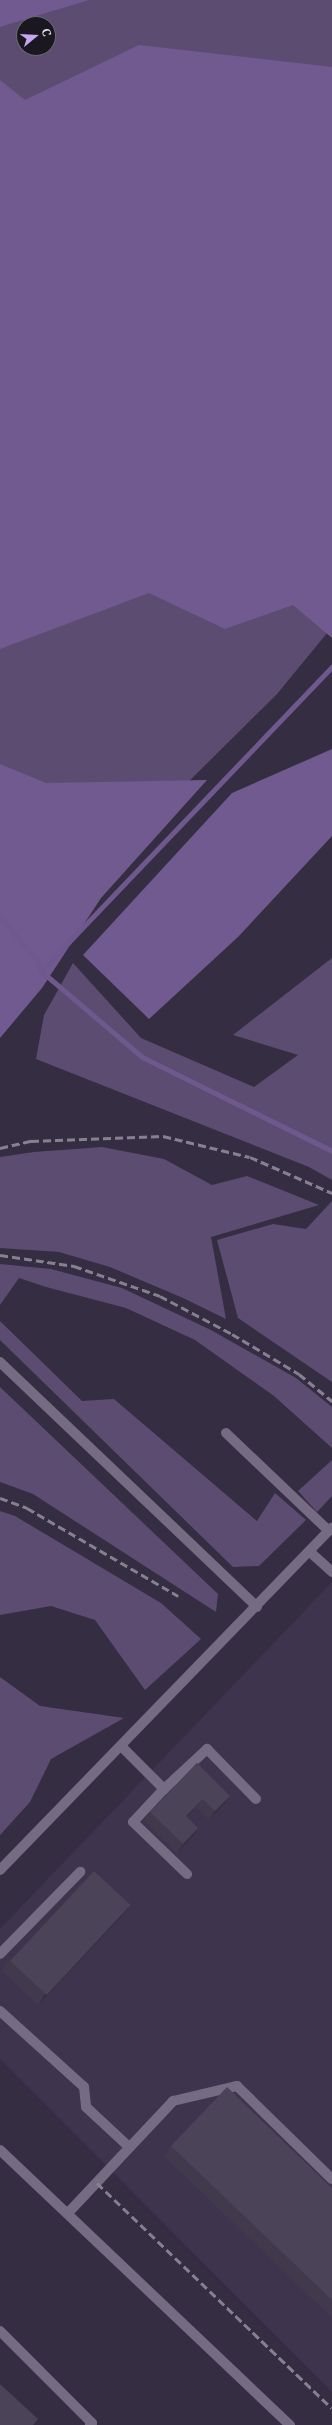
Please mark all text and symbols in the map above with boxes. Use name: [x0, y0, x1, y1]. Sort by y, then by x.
north arrow: [16, 16, 56, 56]
text: С: [39, 27, 54, 38]

